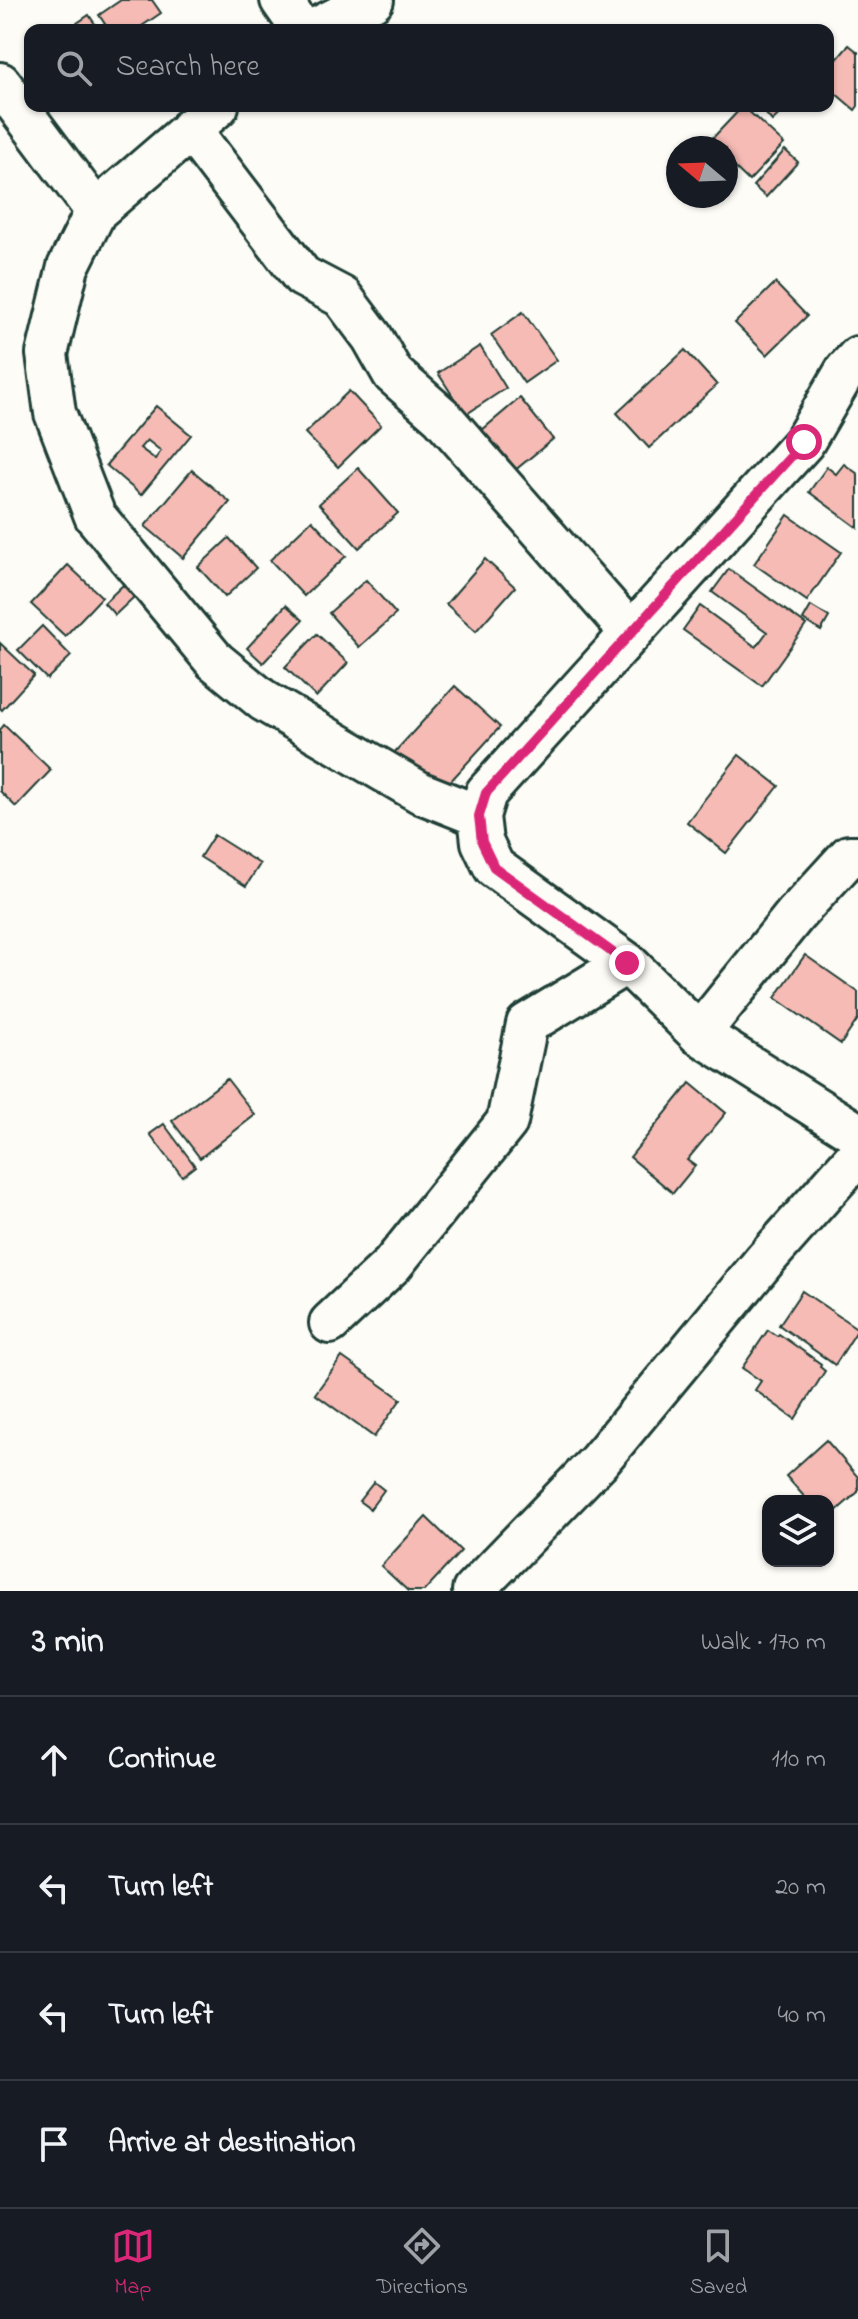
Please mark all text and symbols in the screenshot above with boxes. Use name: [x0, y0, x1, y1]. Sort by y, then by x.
search box: [24, 24, 834, 112]
icon: search: [52, 46, 96, 90]
text: Search here: [116, 46, 260, 90]
north arrow: [666, 136, 738, 208]
route start: [786, 424, 822, 460]
route end: [609, 945, 645, 981]
map controls: [762, 1495, 834, 1567]
button: layers: [762, 1495, 834, 1567]
text: 3 min: [32, 1618, 104, 1668]
text: Walk · 170 m: [701, 1624, 826, 1662]
icon: ahead: [32, 1738, 76, 1782]
text: Continue: [108, 1738, 216, 1782]
text: 110 m: [772, 1741, 826, 1779]
icon: left: [32, 1866, 76, 1910]
text: Turn left: [108, 1866, 213, 1910]
text: 20 m: [775, 1869, 826, 1907]
icon: left: [32, 1994, 76, 2038]
text: Turn left: [108, 1994, 213, 2038]
text: 40 m: [777, 1997, 826, 2035]
icon: arrive: [32, 2122, 76, 2166]
text: Arrive at destination: [108, 2122, 356, 2166]
tab: Map: [111, 2224, 155, 2304]
tab: Directions: [377, 2224, 468, 2304]
tab: Saved: [690, 2224, 747, 2304]

